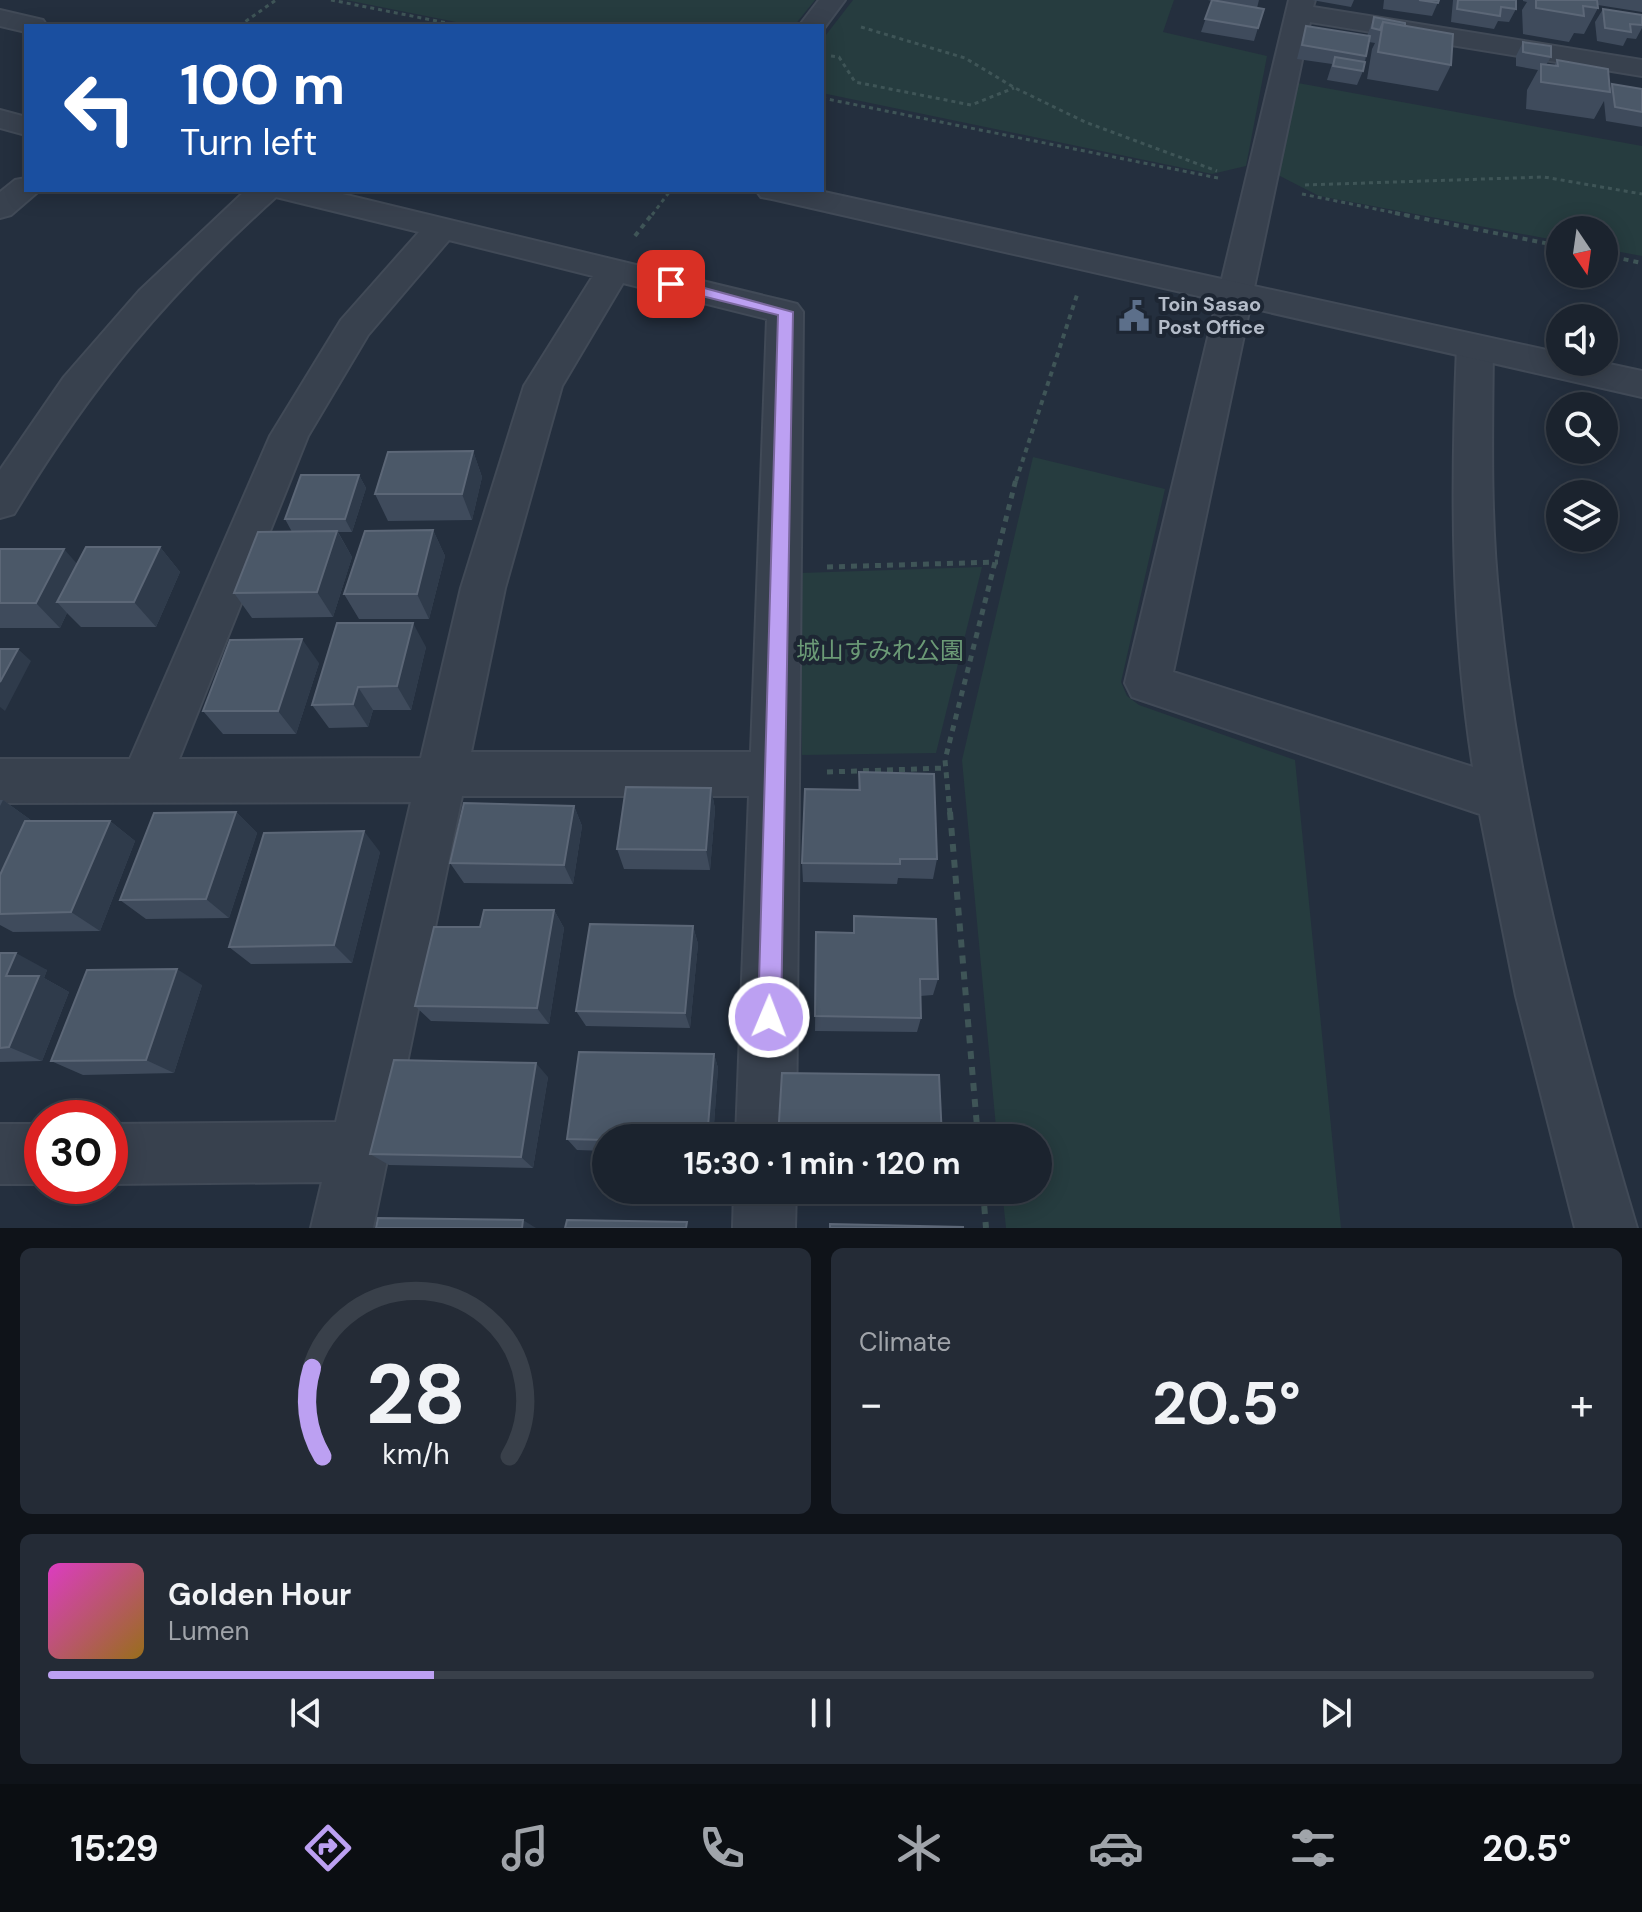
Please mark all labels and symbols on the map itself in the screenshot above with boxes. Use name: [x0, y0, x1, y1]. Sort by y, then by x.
north arrow: [1546, 216, 1618, 288]
pin: [637, 250, 705, 318]
place label: Toin Sasao Post Office: [1158, 291, 1265, 340]
public building icon: Toin Sasao Post Office: [1117, 299, 1151, 333]
park label: 城山すみれ公園: [796, 635, 964, 666]
position arrow: [727, 975, 811, 1059]
speed limit sign: 30: [24, 1100, 128, 1204]

